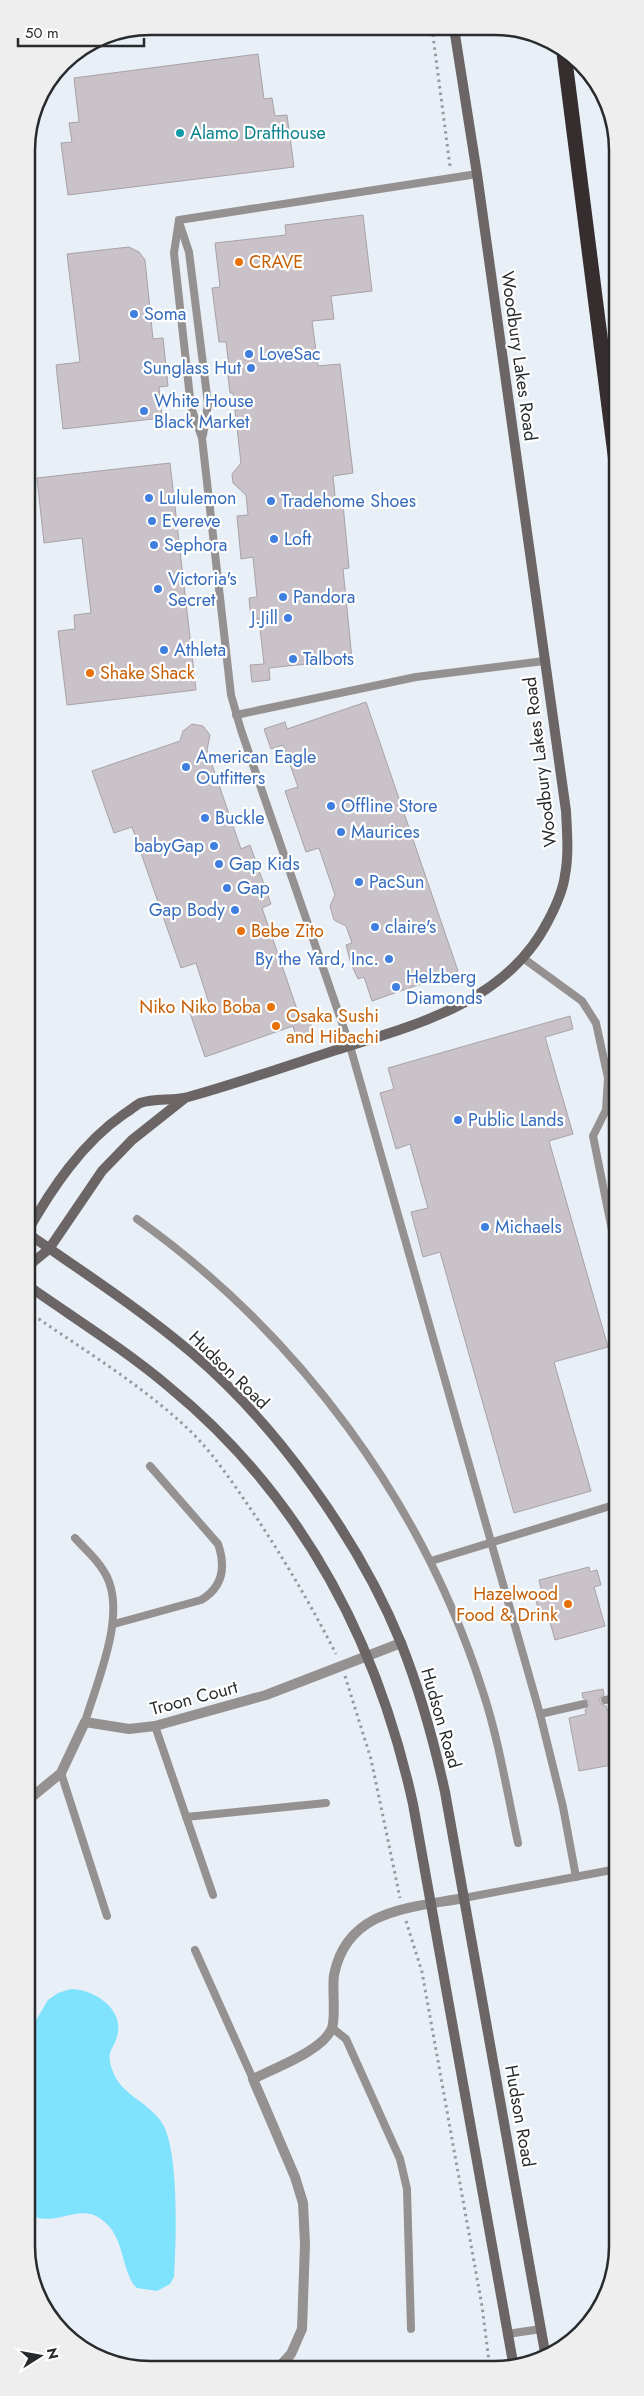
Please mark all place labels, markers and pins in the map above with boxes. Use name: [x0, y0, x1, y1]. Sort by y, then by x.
place label: Alamo Drafthouse: [190, 120, 326, 146]
marker: Alamo Drafthouse: [174, 127, 186, 139]
place label: CRAVE: [249, 249, 303, 275]
marker: CRAVE: [233, 256, 245, 268]
place label: Soma: [144, 301, 186, 327]
marker: Soma: [128, 308, 140, 320]
place label: LoveSac: [259, 341, 321, 367]
marker: LoveSac: [243, 348, 255, 360]
place label: Sunglass Hut: [143, 355, 242, 381]
marker: Sunglass Hut: [245, 362, 257, 374]
place label: White House Black Market: [154, 388, 254, 435]
marker: White House Black Market: [138, 405, 150, 417]
place label: Lululemon: [159, 485, 237, 511]
place label: Tradehome Shoes: [281, 488, 416, 514]
marker: Lululemon: [143, 492, 155, 504]
marker: Tradehome Shoes: [265, 495, 277, 507]
place label: Evereve: [162, 508, 221, 534]
marker: Evereve: [146, 515, 158, 527]
place label: Loft: [284, 526, 312, 552]
place label: Sephora: [164, 532, 228, 558]
marker: Loft: [268, 533, 280, 545]
marker: Sephora: [148, 539, 160, 551]
place label: Victoria's Secret: [168, 566, 237, 613]
marker: Victoria's Secret: [152, 583, 164, 595]
place label: Pandora: [293, 584, 355, 610]
marker: Pandora: [277, 591, 289, 603]
place label: J.Jill: [249, 605, 278, 631]
marker: J.Jill: [282, 612, 294, 624]
place label: Athleta: [174, 637, 226, 663]
marker: Athleta: [158, 644, 170, 656]
place label: Talbots: [303, 646, 354, 672]
marker: Talbots: [287, 653, 299, 665]
place label: Shake Shack: [100, 660, 195, 686]
marker: Shake Shack: [84, 667, 96, 679]
place label: American Eagle Outfitters: [196, 744, 316, 791]
marker: American Eagle Outfitters: [180, 761, 192, 773]
place label: Offline Store: [341, 793, 438, 819]
marker: Offline Store: [325, 800, 337, 812]
place label: Buckle: [215, 805, 264, 831]
marker: Buckle: [199, 812, 211, 824]
place label: Maurices: [351, 819, 420, 845]
marker: Maurices: [335, 826, 347, 838]
place label: babyGap: [134, 833, 204, 859]
marker: babyGap: [208, 840, 220, 852]
place label: Gap Kids: [229, 851, 300, 877]
marker: Gap Kids: [213, 858, 225, 870]
place label: PacSun: [369, 869, 424, 895]
place label: Gap: [237, 875, 270, 901]
marker: PacSun: [353, 876, 365, 888]
marker: Gap: [221, 882, 233, 894]
place label: Gap Body: [149, 897, 225, 923]
marker: Gap Body: [229, 904, 241, 916]
place label: claire's: [385, 914, 436, 940]
place label: Bebe Zito: [251, 918, 324, 944]
marker: claire's: [369, 921, 381, 933]
marker: Bebe Zito: [235, 925, 247, 937]
place label: By the Yard, Inc.: [255, 946, 379, 972]
marker: By the Yard, Inc.: [383, 953, 395, 965]
place label: Helzberg Diamonds: [406, 964, 482, 1011]
marker: Helzberg Diamonds: [390, 981, 402, 993]
place label: Niko Niko Boba: [139, 994, 261, 1020]
marker: Niko Niko Boba: [265, 1001, 277, 1013]
place label: Osaka Sushi and Hibachi: [286, 1003, 379, 1050]
marker: Osaka Sushi and Hibachi: [270, 1020, 282, 1032]
place label: Public Lands: [468, 1107, 564, 1133]
marker: Public Lands: [452, 1114, 464, 1126]
place label: Michaels: [495, 1214, 562, 1240]
marker: Michaels: [479, 1221, 491, 1233]
place label: Hazelwood Food & Drink: [456, 1581, 558, 1628]
marker: Hazelwood Food & Drink: [562, 1598, 574, 1610]

